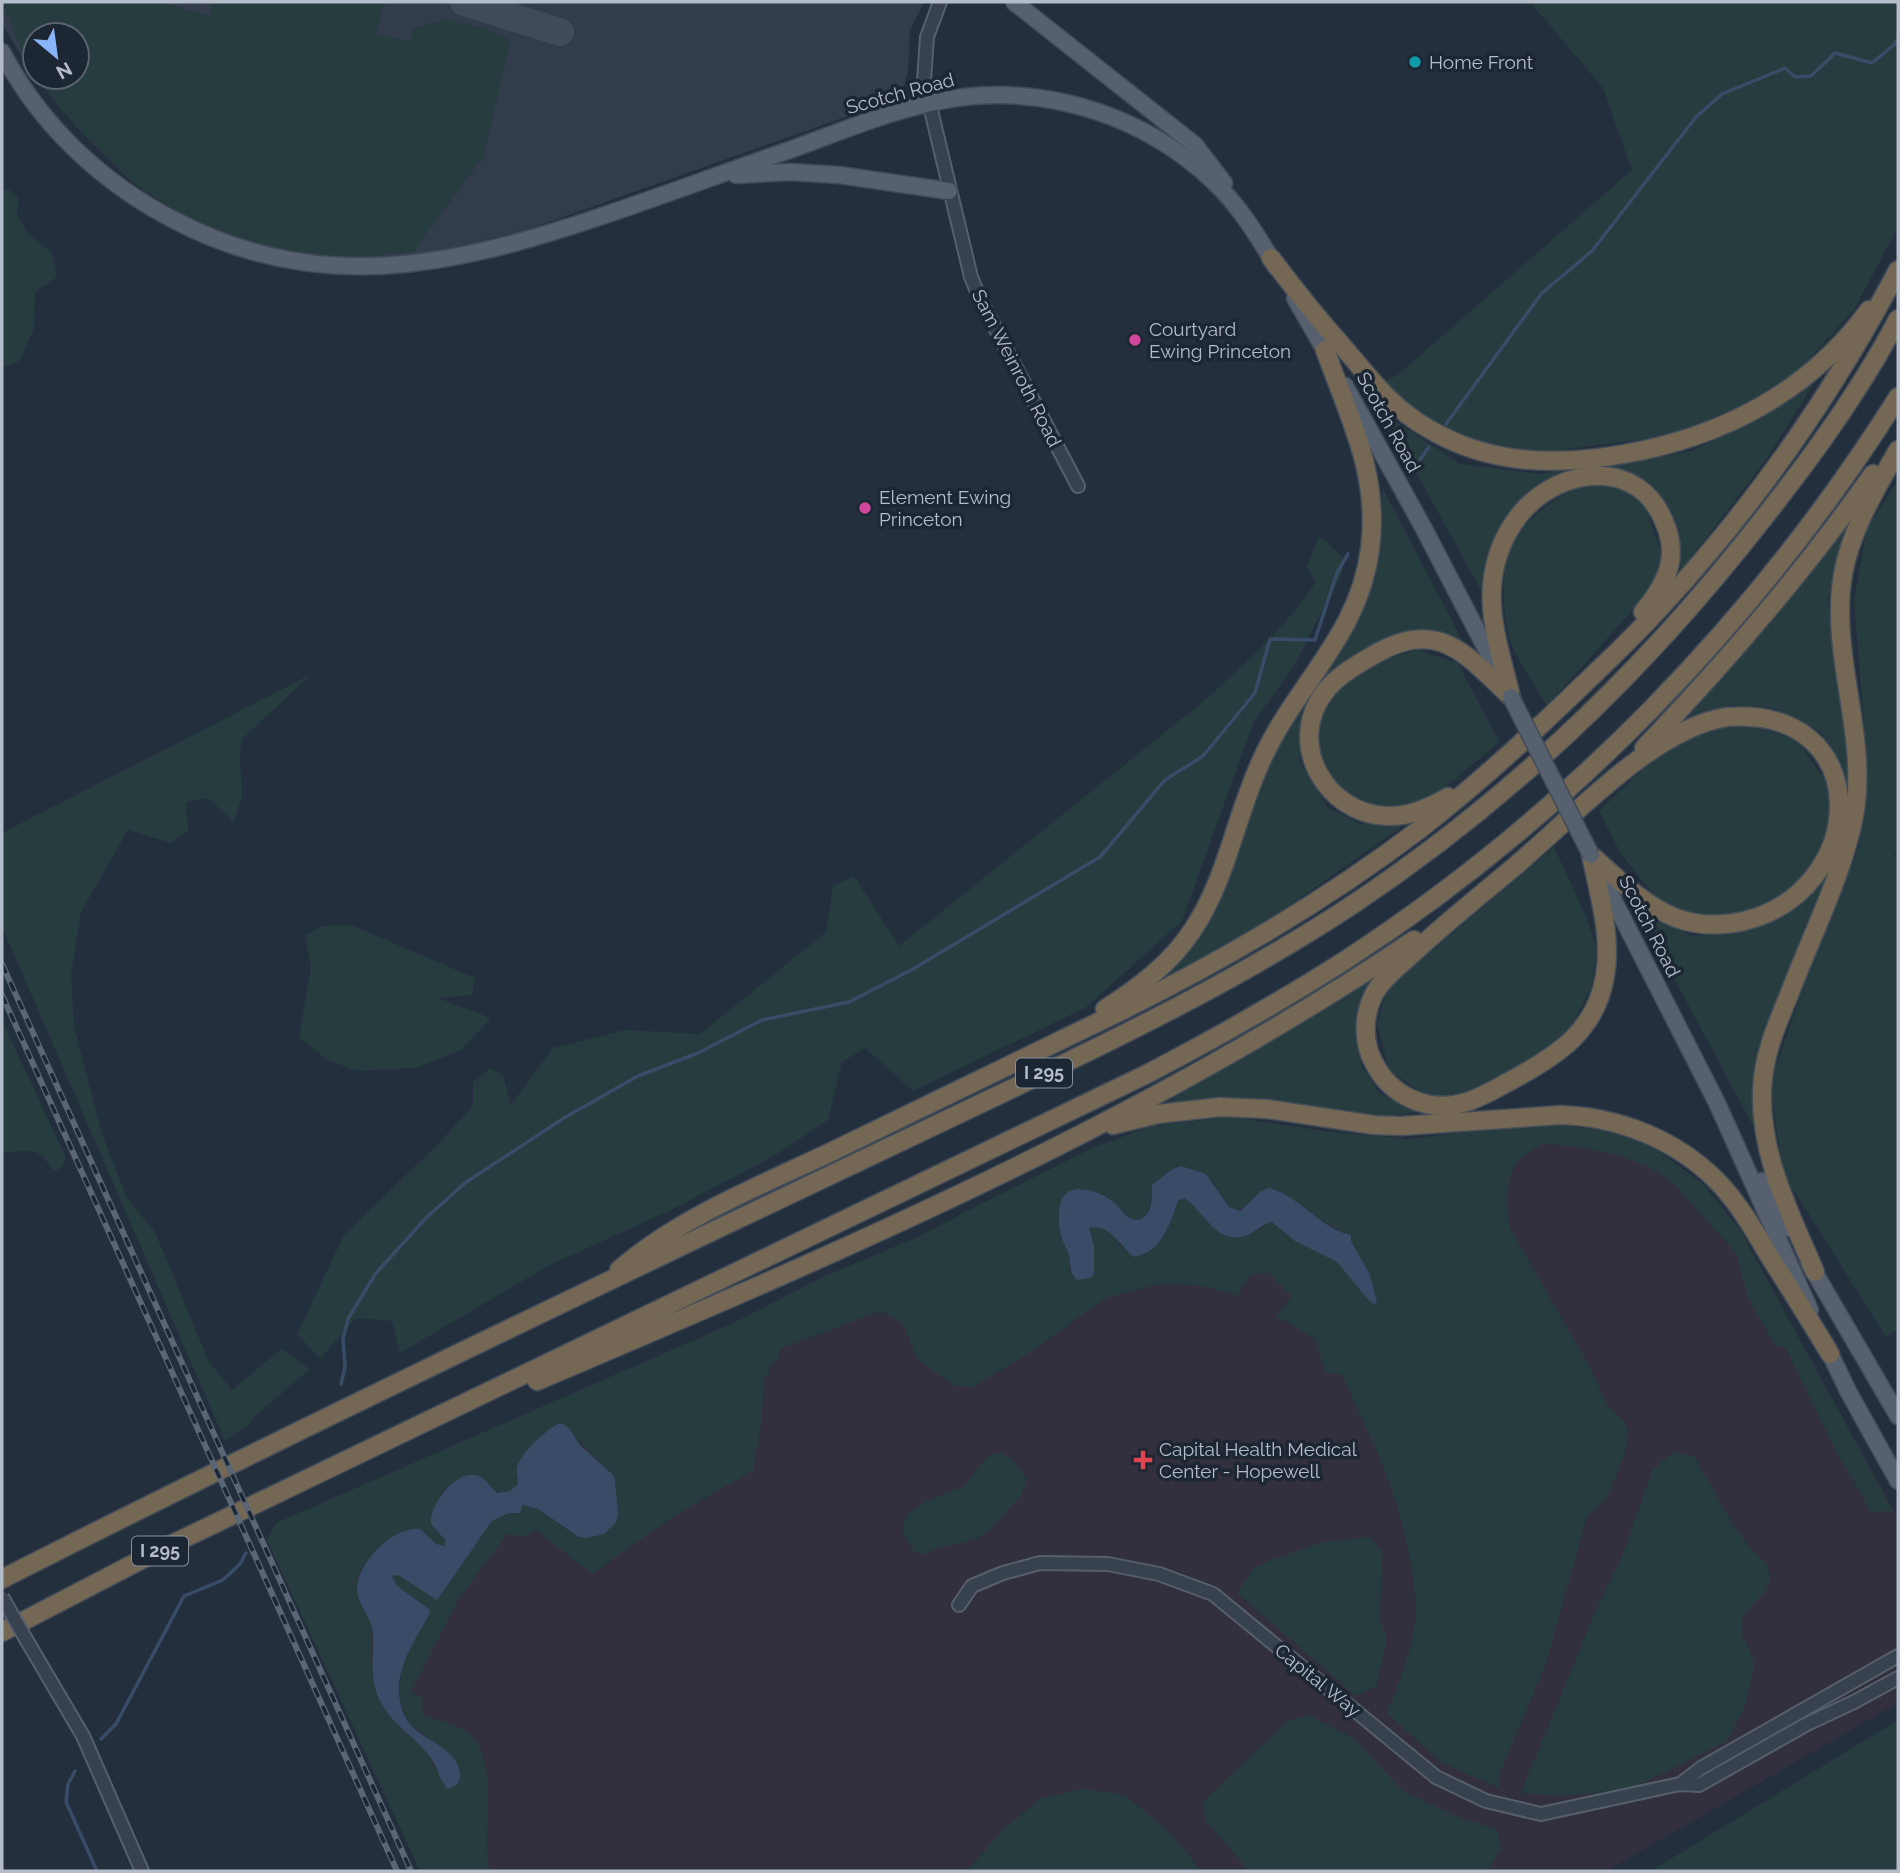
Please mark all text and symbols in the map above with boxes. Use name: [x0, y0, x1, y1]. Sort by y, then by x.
north arrow: [21, 21, 91, 91]
place label: Home Front: [1429, 51, 1534, 73]
marker: Home Front: [1407, 54, 1423, 70]
text: N: [53, 58, 76, 84]
street label: Scotch Road: [843, 68, 957, 118]
street label: Sam Weinroth Road: [968, 286, 1066, 450]
place label: Courtyard Ewing Princeton: [1149, 318, 1291, 362]
marker: Courtyard Ewing Princeton: [1127, 332, 1143, 348]
street label: Scotch Road: [1352, 368, 1426, 476]
place label: Element Ewing Princeton: [879, 486, 1011, 530]
marker: Element Ewing Princeton: [857, 500, 873, 516]
street label: Scotch Road: [1615, 871, 1685, 981]
road number: I 295: [1016, 1058, 1072, 1088]
place label: Capital Health Medical Center - Hopewell: [1159, 1438, 1358, 1482]
marker: Capital Health Medical Center - Hopewell: [1133, 1450, 1153, 1470]
road number: I 295: [132, 1536, 188, 1566]
street label: Capital Way: [1271, 1639, 1365, 1721]

